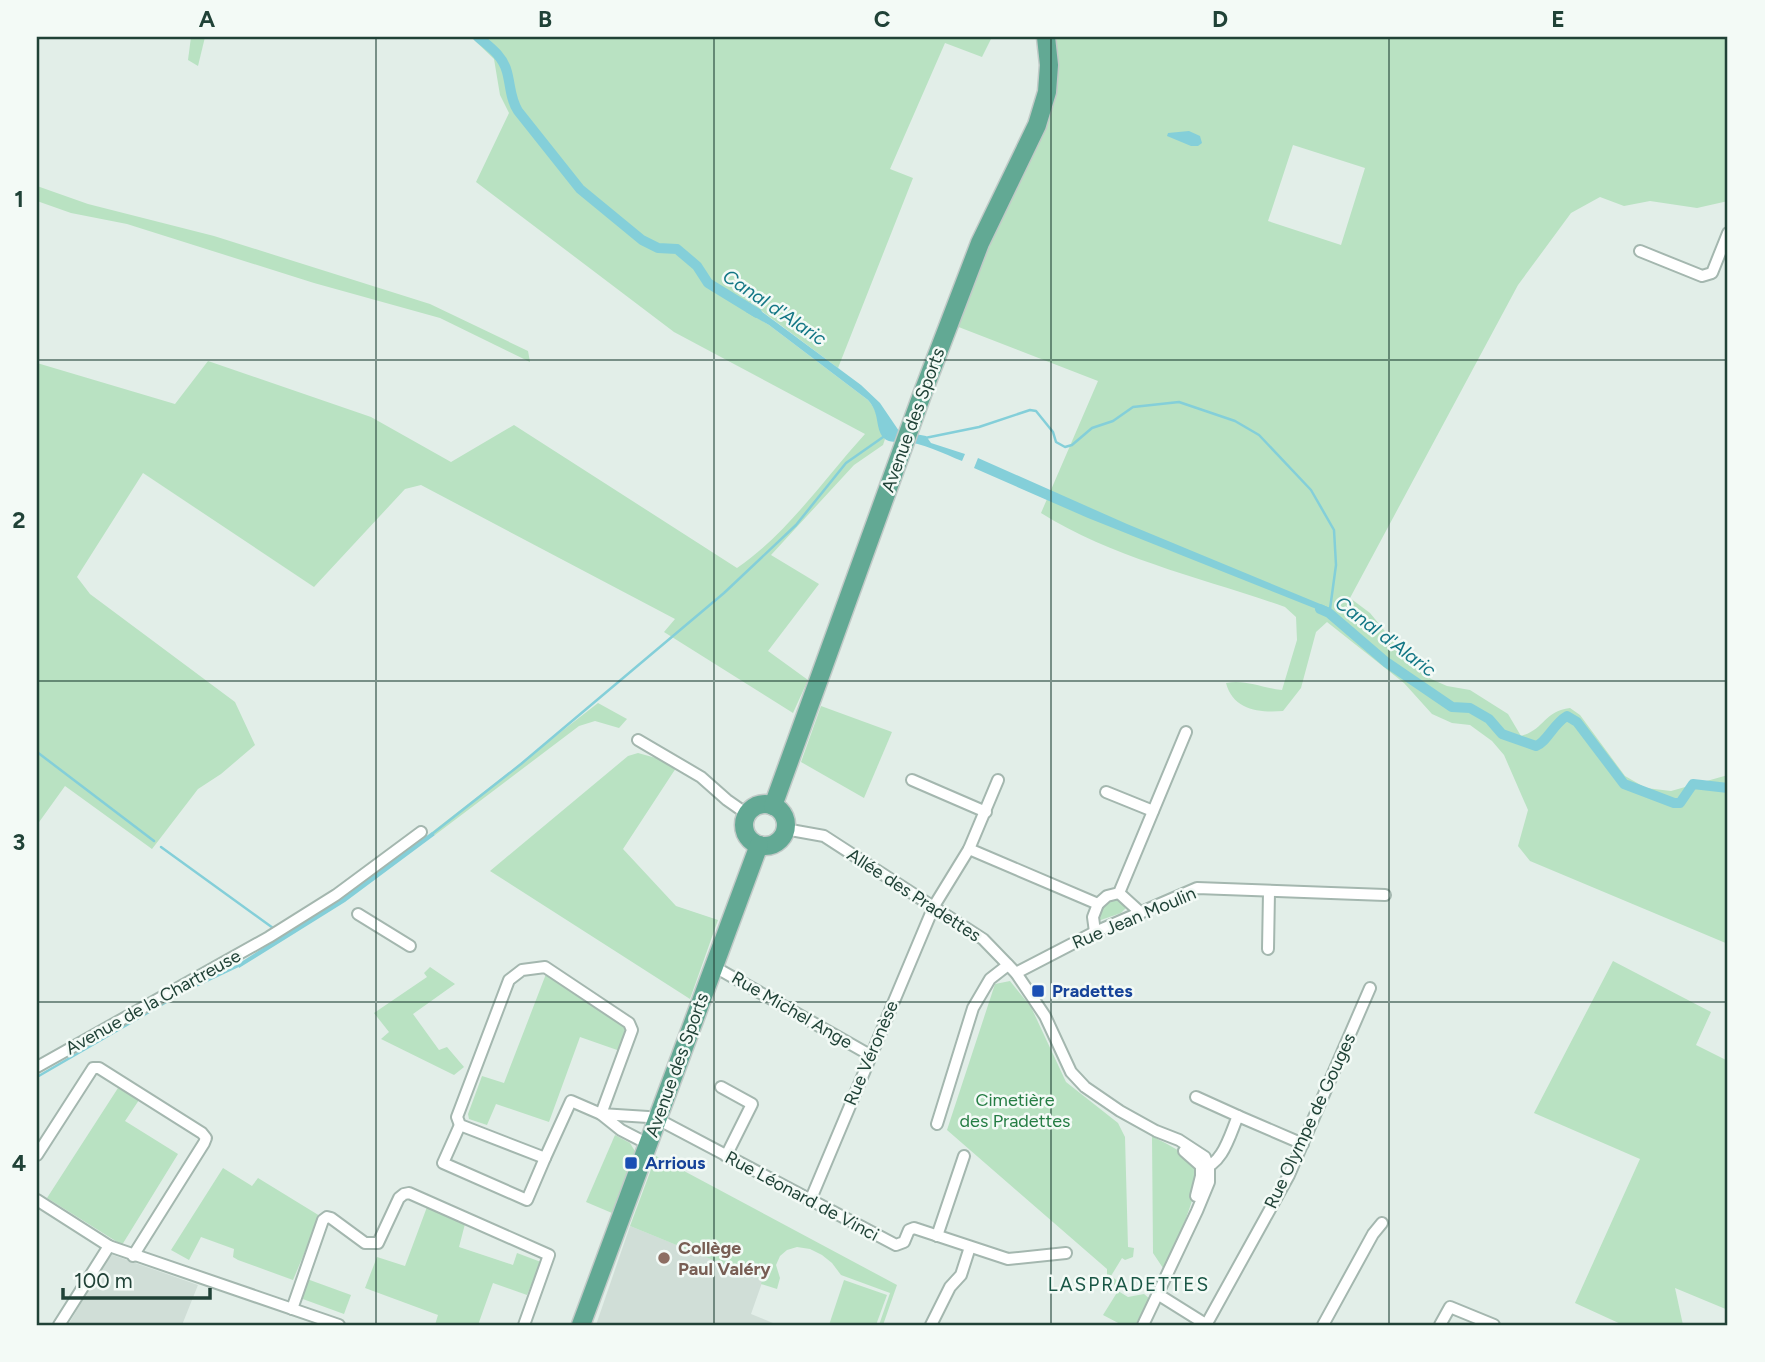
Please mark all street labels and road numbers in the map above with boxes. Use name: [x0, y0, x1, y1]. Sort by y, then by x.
street label: Avenue des Sports: [877, 345, 949, 495]
street label: Allée des Pradettes: [843, 844, 985, 946]
street label: Rue Jean Moulin: [1069, 882, 1199, 954]
street label: Avenue de la Chartreuse: [62, 945, 245, 1059]
street label: Rue Michel Ange: [728, 967, 856, 1054]
street label: Avenue des Sports: [641, 990, 713, 1140]
street label: Rue Véronèse: [839, 997, 903, 1109]
street label: Rue Olympe de Gouges: [1260, 1030, 1360, 1212]
street label: Rue Léonard de Vinci: [721, 1146, 883, 1246]

